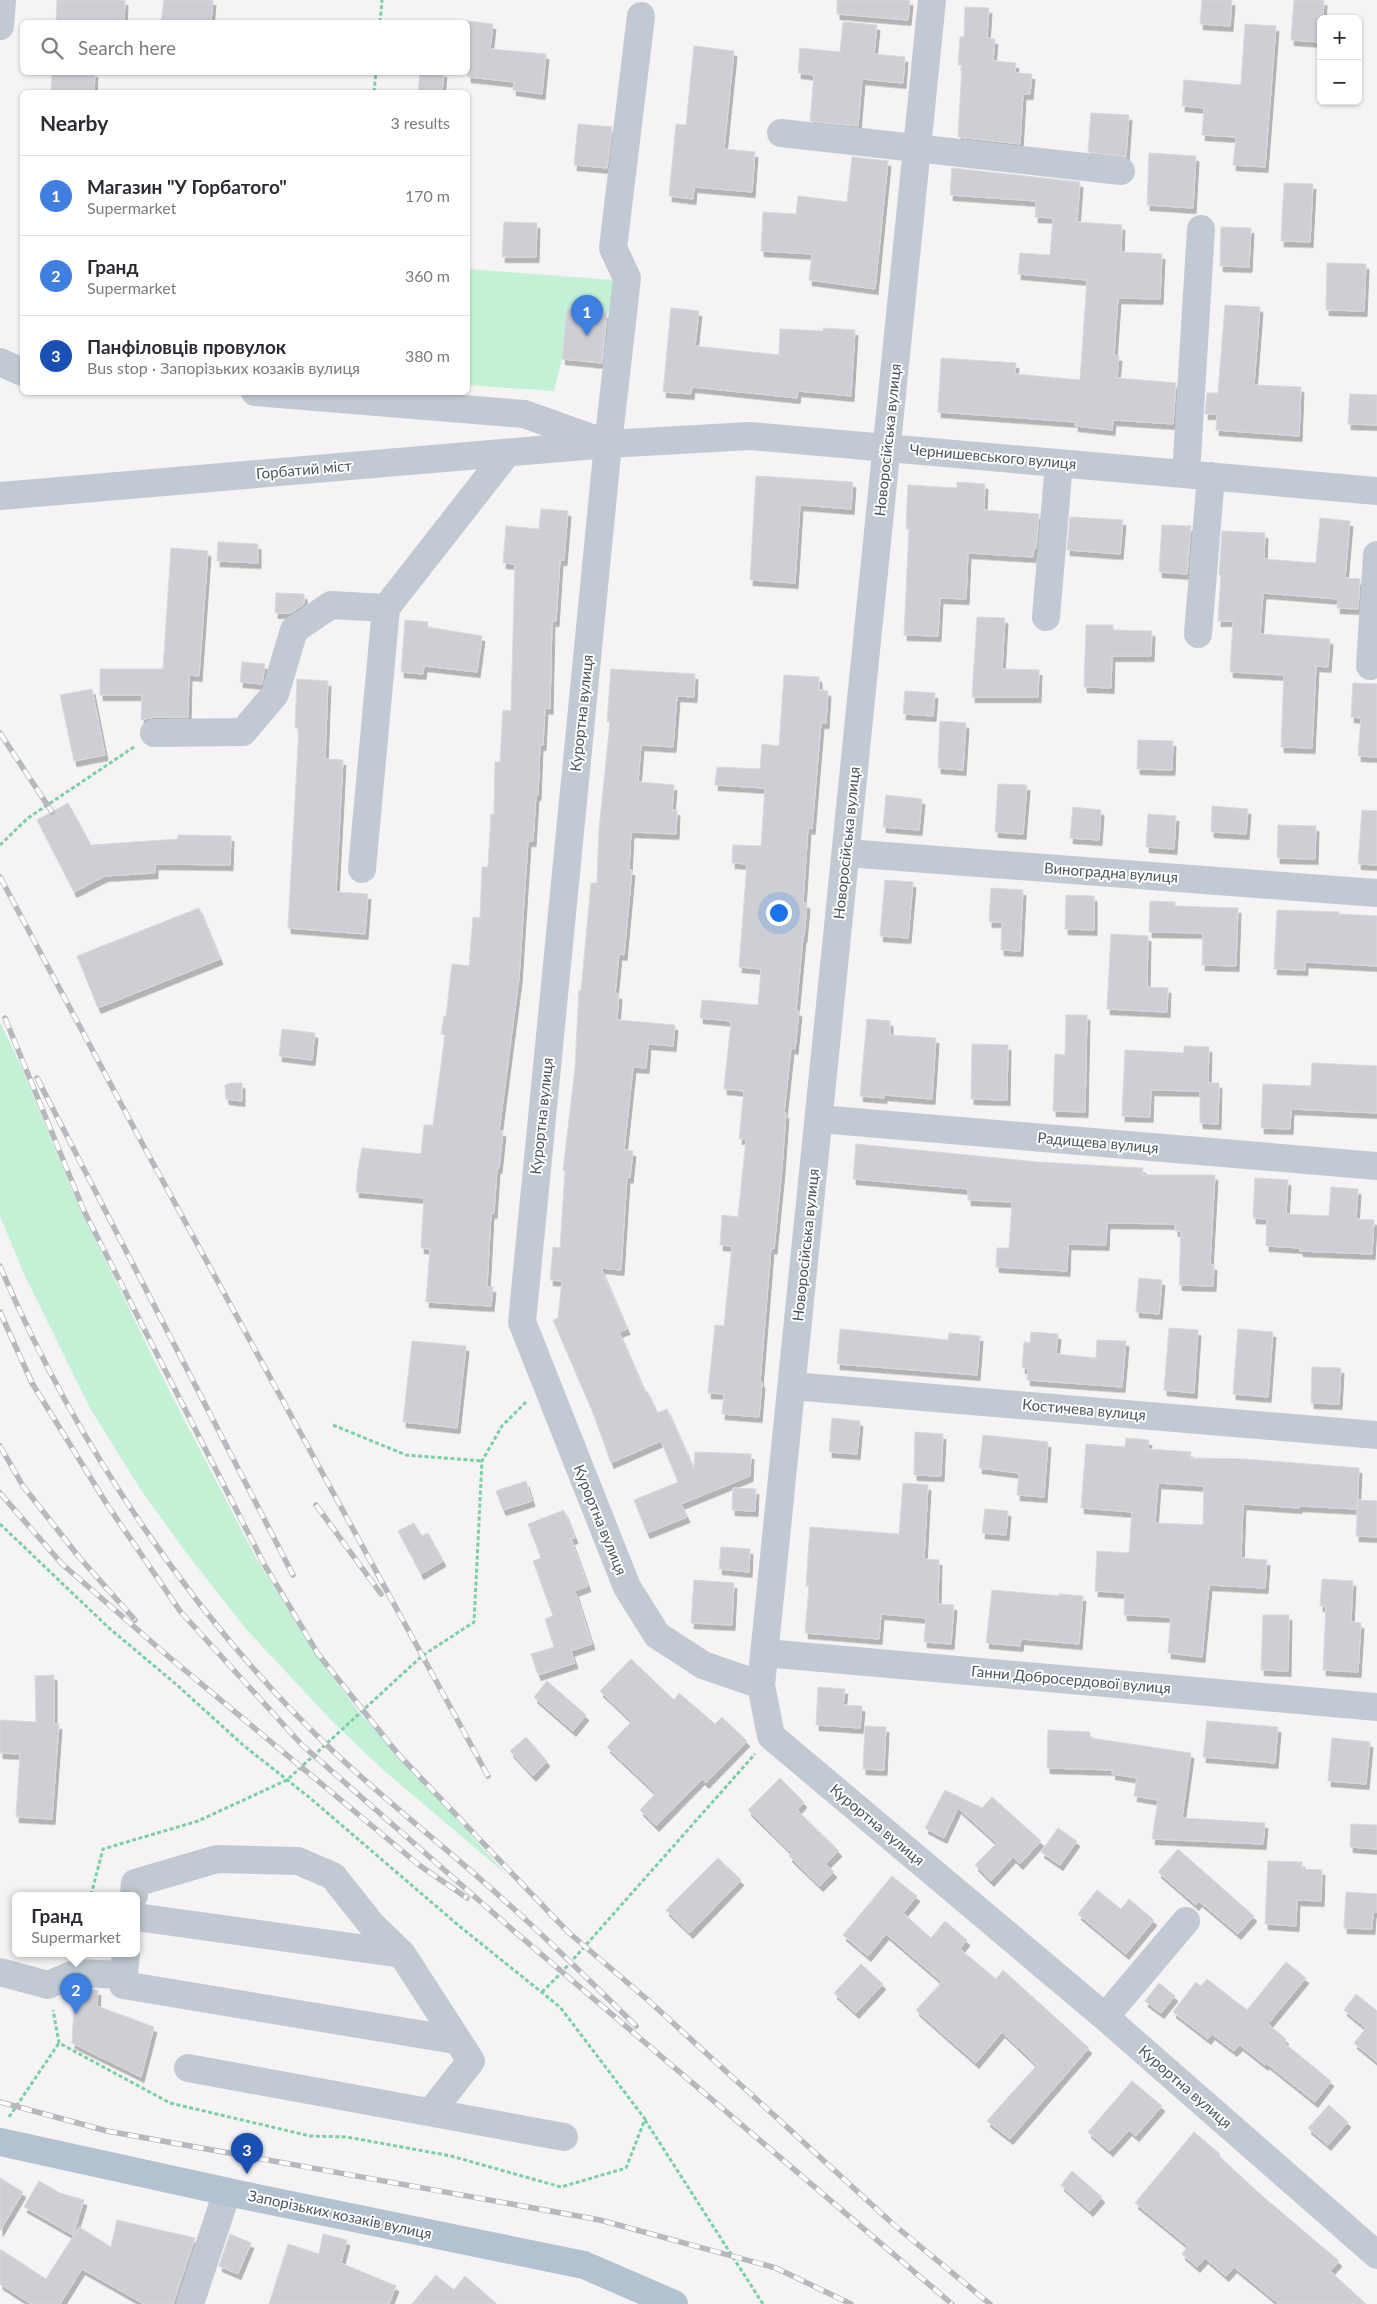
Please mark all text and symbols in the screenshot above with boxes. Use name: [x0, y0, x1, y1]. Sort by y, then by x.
map controls: [1317, 15, 1362, 105]
button: +: [1317, 15, 1362, 60]
search box: [20, 20, 470, 75]
icon: search: [38, 34, 66, 62]
text: Search here: [78, 36, 176, 59]
button: −: [1317, 60, 1362, 105]
text: Nearby: [40, 110, 108, 135]
text: 3 results: [390, 113, 450, 132]
text: Магазин "У Горбатого": [87, 175, 287, 198]
text: 1: [51, 186, 61, 205]
text: 170 m: [405, 186, 450, 205]
text: Supermarket: [87, 198, 176, 217]
text: Гранд: [87, 255, 138, 278]
text: 2: [51, 266, 61, 285]
text: 360 m: [405, 266, 450, 285]
text: Supermarket: [87, 278, 176, 297]
pin: 1: [571, 295, 603, 336]
text: Панфіловців провулок: [87, 335, 286, 358]
text: 3: [51, 346, 61, 365]
text: 380 m: [405, 346, 450, 365]
text: Bus stop · Запорізьких козаків вулиця: [87, 358, 360, 377]
street label: Новоросійська вулиця: [870, 363, 904, 517]
street label: Чернишевського вулиця: [909, 440, 1077, 472]
street label: Горбатий міст: [255, 456, 353, 482]
street label: Курортна вулиця: [566, 653, 596, 772]
street label: Новоросійська вулиця: [829, 766, 863, 920]
street label: Виноградна вулиця: [1043, 858, 1179, 886]
your location: [766, 900, 792, 926]
street label: Курортна вулиця: [526, 1056, 556, 1175]
street label: Радищева вулиця: [1037, 1128, 1160, 1156]
street label: Новоросійська вулиця: [788, 1168, 822, 1322]
street label: Костичева вулиця: [1022, 1395, 1147, 1423]
street label: Курортна вулиця: [571, 1462, 631, 1578]
street label: Ганни Добросердової вулиця: [970, 1661, 1172, 1697]
street label: Курортна вулиця: [827, 1780, 928, 1869]
popup: [12, 1892, 140, 1957]
text: Гранд: [31, 1904, 83, 1927]
text: Supermarket: [31, 1927, 121, 1946]
pin: 2: [60, 1973, 92, 2014]
street label: Курортна вулиця: [1135, 2041, 1236, 2132]
pin: 3: [231, 2133, 263, 2174]
street label: Запорізьких козаків вулиця: [247, 2186, 434, 2242]

